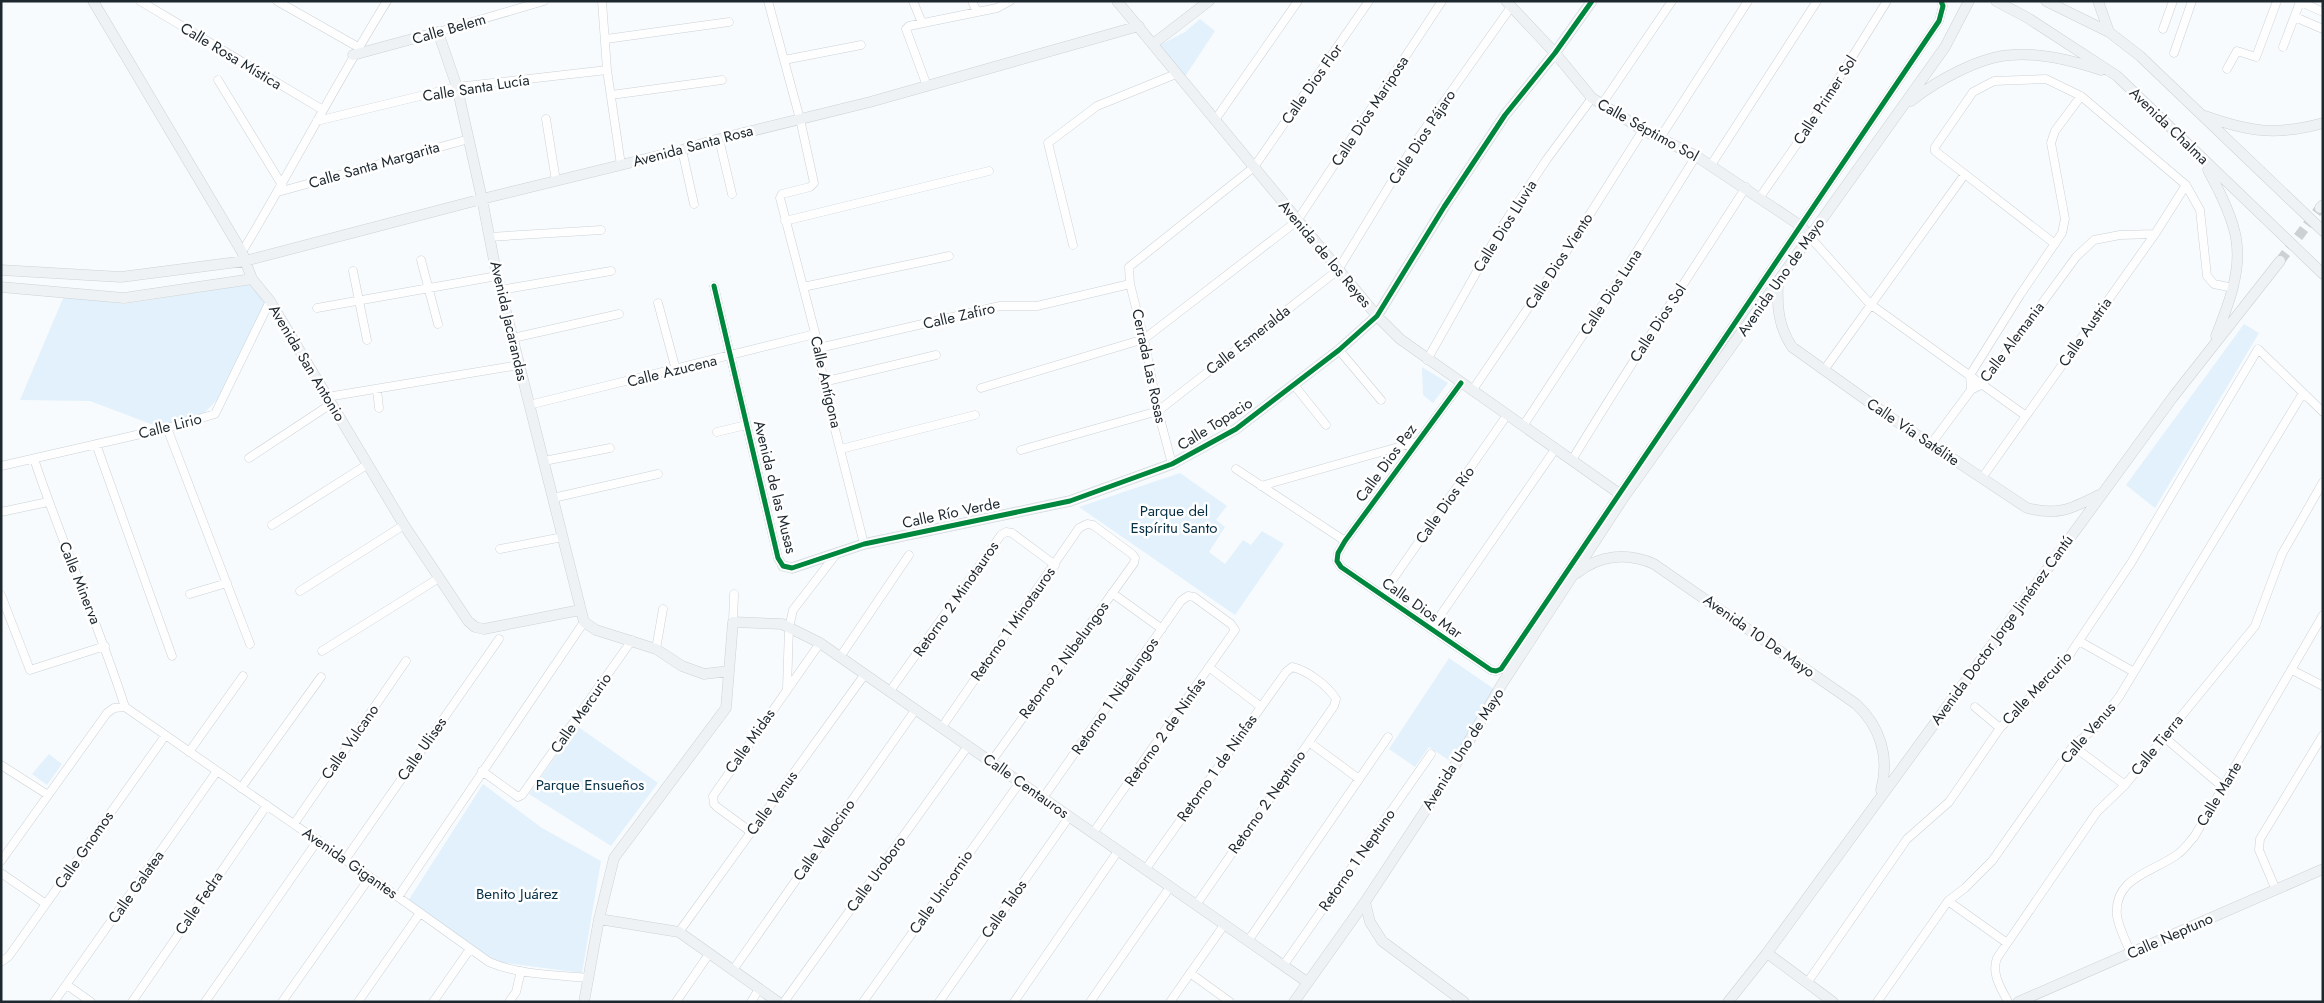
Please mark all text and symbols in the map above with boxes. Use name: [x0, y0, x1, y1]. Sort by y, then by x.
street label: Calle Belem: [410, 8, 488, 50]
street label: Calle Rosa Mística: [176, 17, 286, 95]
street label: Calle Dios Flor: [1276, 39, 1348, 129]
street label: Calle Dios Mariposa: [1326, 51, 1414, 171]
street label: Calle Primer Sol: [1788, 51, 1862, 149]
street label: Calle Santa Lucía: [421, 69, 531, 107]
street label: Avenida Chalma: [2124, 82, 2214, 170]
street label: Calle Dios Pájaro: [1383, 85, 1461, 189]
street label: Calle Séptimo Sol: [1593, 93, 1703, 167]
street label: Avenida Santa Rosa: [630, 119, 756, 173]
street label: Calle Santa Margarita: [306, 136, 442, 194]
street label: Calle Dios Lluvia: [1468, 176, 1542, 276]
street label: Avenida de los Reyes: [1273, 195, 1377, 313]
street label: Calle Dios Viento: [1520, 209, 1598, 313]
street label: Avenida Uno de Mayo: [1732, 213, 1830, 341]
street label: Calle Dios Luna: [1575, 245, 1647, 339]
street label: Avenida Jacarandas: [484, 259, 534, 383]
street label: Calle Dios Sol: [1624, 280, 1692, 366]
street label: Calle Austria: [2053, 293, 2117, 371]
street label: Calle Zafiro: [921, 297, 997, 335]
street label: Calle Alemania: [1974, 297, 2050, 387]
street label: Avenida San Antonio: [263, 300, 351, 426]
street label: Calle Esmeralda: [1201, 300, 1295, 380]
street label: Cerrada Las Rosas: [1126, 307, 1172, 425]
street label: Calle Antígona: [805, 334, 847, 430]
street label: Calle Azucena: [625, 349, 719, 393]
street label: Calle Topacio: [1173, 392, 1257, 456]
street label: Calle Vía Satélite: [1862, 393, 1964, 471]
street label: Calle Lirio: [136, 408, 204, 444]
street label: Avenida de las Musas: [748, 418, 802, 556]
street label: Calle Dios Pez: [1350, 419, 1422, 507]
street label: Calle Dios Río: [1410, 462, 1480, 548]
street label: Calle Río Verde: [900, 492, 1002, 534]
park label: Parque del Espíritu Santo: [1131, 500, 1217, 539]
street label: Avenida Doctor Jorge Jiménez Cantú: [1925, 530, 2079, 730]
street label: Retorno 2 Minotauros: [908, 537, 1004, 661]
street label: Calle Minerva: [53, 538, 107, 628]
street label: Retorno 1 Minotauros: [965, 562, 1061, 686]
street label: Calle Dios Mar: [1377, 572, 1467, 644]
street label: Avenida 10 De Mayo: [1699, 589, 1819, 683]
street label: Retorno 2 Nibelungos: [1014, 597, 1114, 723]
street label: Retorno 1 Nibelungos: [1066, 633, 1164, 759]
street label: Calle Mercurio: [1997, 646, 2077, 730]
street label: Calle Mercurio: [545, 668, 617, 758]
street label: Retorno 2 de Ninfas: [1119, 673, 1211, 791]
street label: Avenida Uno de Mayo: [1417, 684, 1509, 814]
street label: Calle Venus: [2055, 698, 2121, 768]
street label: Calle Vulcano: [316, 700, 384, 784]
street label: Calle Midas: [720, 704, 780, 778]
street label: Retorno 1 de Ninfas: [1172, 710, 1262, 826]
street label: Calle Tierra: [2126, 710, 2188, 780]
street label: Calle Ulises: [392, 713, 452, 785]
street label: Retorno 2 Neptuno: [1223, 746, 1311, 858]
street label: Calle Centauros: [979, 748, 1073, 824]
street label: Calle Marte: [2191, 757, 2247, 831]
street label: Calle Venus: [741, 766, 803, 840]
park label: Parque Ensueños: [536, 774, 644, 796]
street label: Calle Vellocino: [788, 795, 860, 885]
street label: Retorno 1 Neptuno: [1313, 804, 1401, 916]
street label: Calle Gnomos: [49, 807, 119, 893]
street label: Avenida Gigantes: [298, 822, 402, 904]
street label: Calle Uroboro: [841, 832, 911, 916]
street label: Calle Unicornio: [904, 845, 978, 939]
street label: Calle Galatea: [103, 846, 169, 928]
street label: Calle Fedra: [170, 867, 228, 939]
street label: Calle Talos: [976, 875, 1032, 943]
park label: Benito Juárez: [476, 883, 558, 905]
street label: Calle Neptuno: [2123, 907, 2217, 965]

